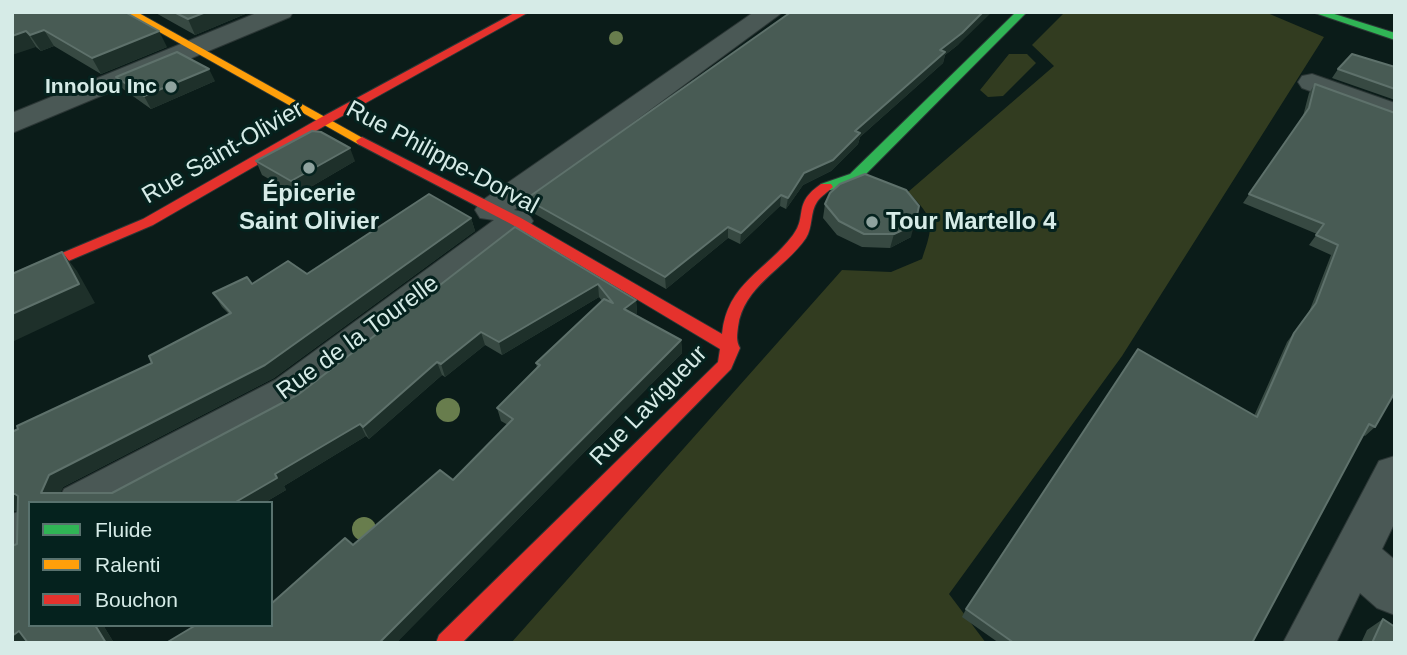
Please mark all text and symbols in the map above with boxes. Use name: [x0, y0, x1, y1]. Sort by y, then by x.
place label: Innolou Inc: [45, 74, 157, 100]
marker: Innolou Inc: [163, 79, 179, 95]
street label: Rue Saint-Olivier: [137, 95, 309, 211]
street label: Rue Philippe-Dorval: [341, 95, 543, 221]
marker: Épicerie Saint Olivier: [301, 160, 317, 176]
place label: Épicerie Saint Olivier: [239, 180, 379, 236]
place label: Tour Martello 4: [886, 208, 1056, 236]
marker: Tour Martello 4: [864, 214, 880, 230]
street label: Rue de la Tourelle: [271, 269, 445, 407]
street label: Rue Lavigueur: [584, 340, 714, 472]
legend: [28, 501, 273, 627]
text: Fluide: [95, 518, 152, 541]
text: Ralenti: [95, 553, 160, 576]
text: Bouchon: [95, 588, 178, 611]

